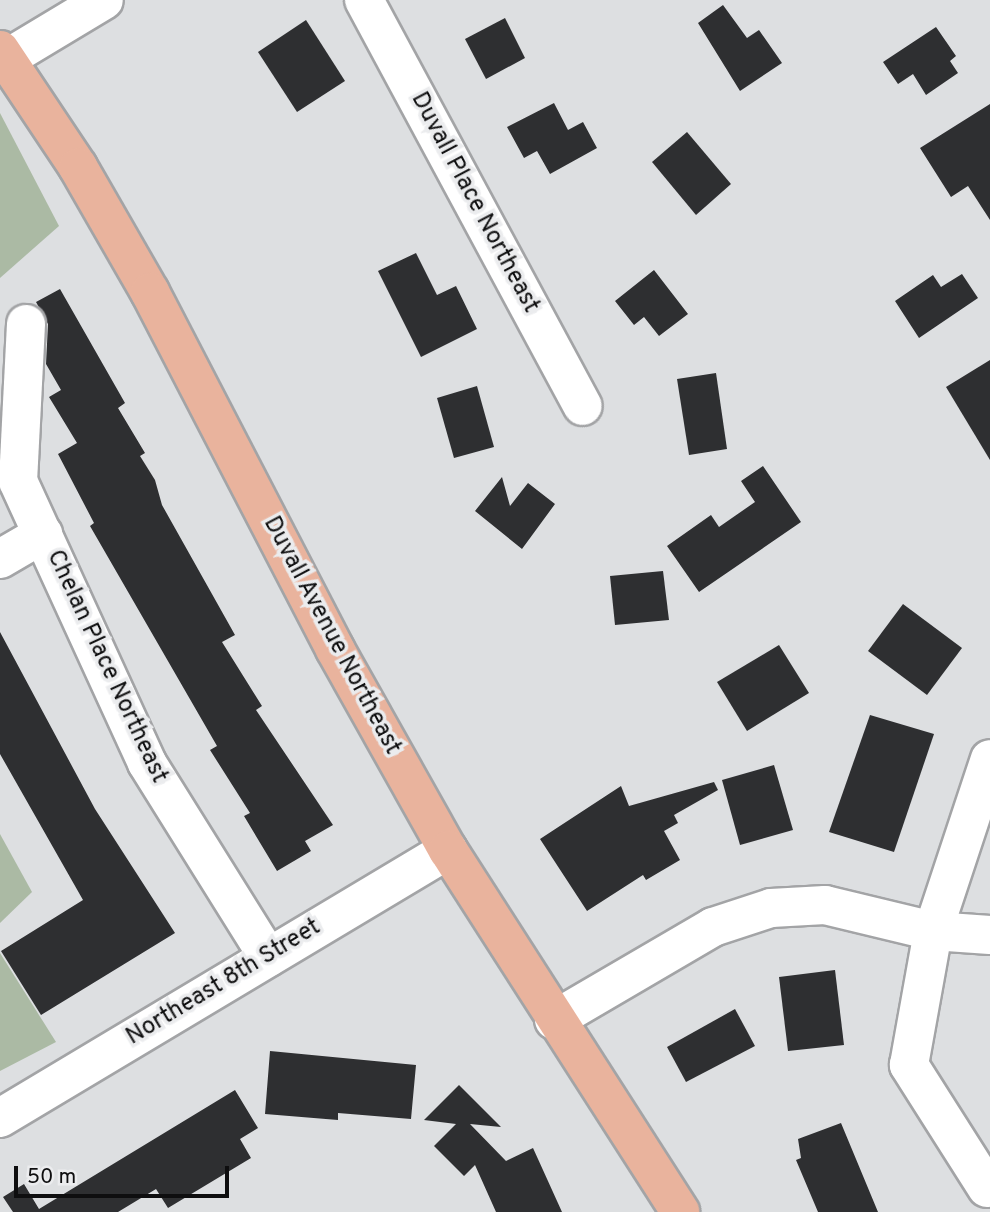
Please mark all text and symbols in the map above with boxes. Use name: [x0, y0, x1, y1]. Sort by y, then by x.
street label: Duvall Place Northeast: [404, 88, 544, 318]
street label: Duvall Avenue Northeast: [256, 512, 406, 760]
street label: Chelan Place Northeast: [39, 546, 173, 788]
street label: Northeast 8th Street: [122, 914, 326, 1052]
scale bar: [18, 1152, 233, 1196]
text: 50 m: [27, 1164, 76, 1191]

